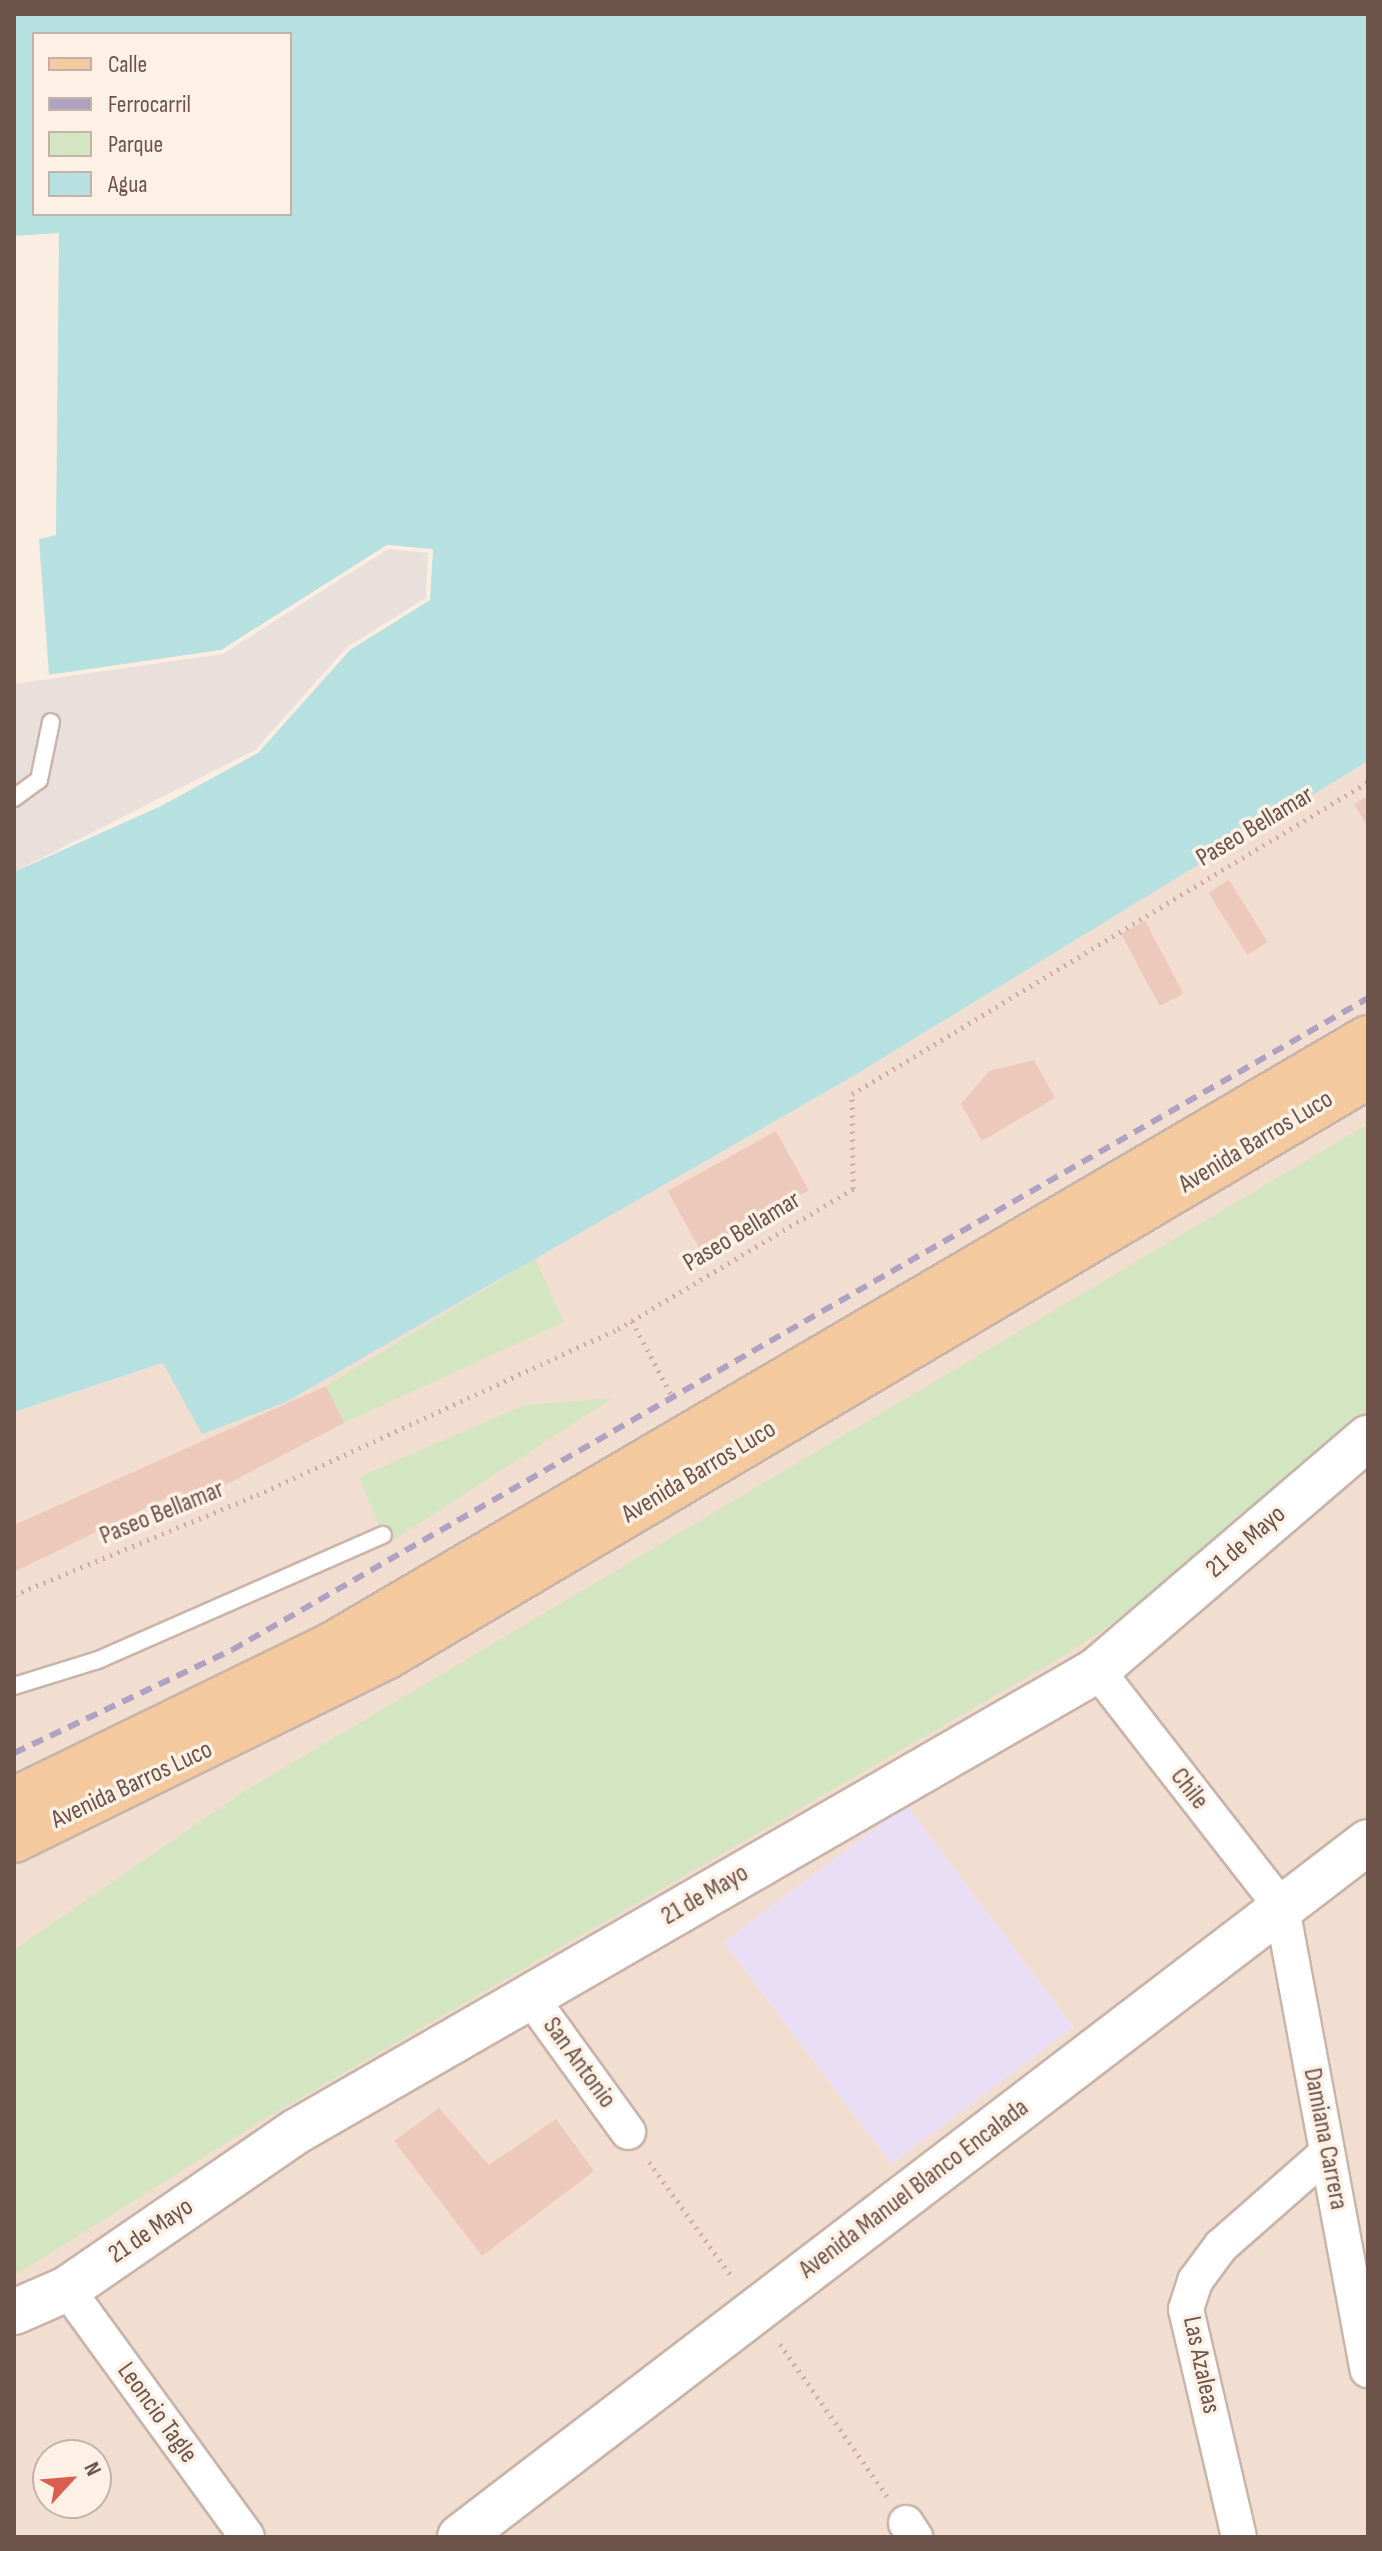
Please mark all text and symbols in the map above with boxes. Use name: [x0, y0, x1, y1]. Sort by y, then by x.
legend: [32, 32, 292, 216]
text: Calle: [108, 50, 147, 79]
text: Ferrocarril: [108, 90, 191, 119]
text: Parque: [108, 130, 163, 159]
text: Agua: [108, 170, 147, 199]
street label: Paseo Bellamar: [1191, 780, 1319, 874]
street label: Avenida Barros Luco: [1173, 1084, 1339, 1200]
street label: Paseo Bellamar: [678, 1185, 806, 1279]
street label: Avenida Barros Luco: [616, 1414, 782, 1530]
street label: Paseo Bellamar: [95, 1474, 229, 1552]
street label: 21 de Mayo: [1200, 1499, 1292, 1585]
street label: Avenida Barros Luco: [47, 1734, 217, 1836]
street label: Chile: [1163, 1762, 1215, 1816]
street label: 21 de Mayo: [656, 1858, 754, 1932]
street label: San Antonio: [536, 2012, 622, 2114]
street label: Damiana Carrera: [1296, 2066, 1354, 2212]
street label: Avenida Manuel Blanco Encalada: [793, 2092, 1035, 2286]
street label: 21 de Mayo: [103, 2191, 199, 2271]
street label: Las Azaleas: [1176, 2314, 1226, 2416]
street label: Leoncio Tagle: [110, 2357, 204, 2469]
north arrow: [32, 2439, 112, 2519]
text: N: [78, 2458, 107, 2480]

